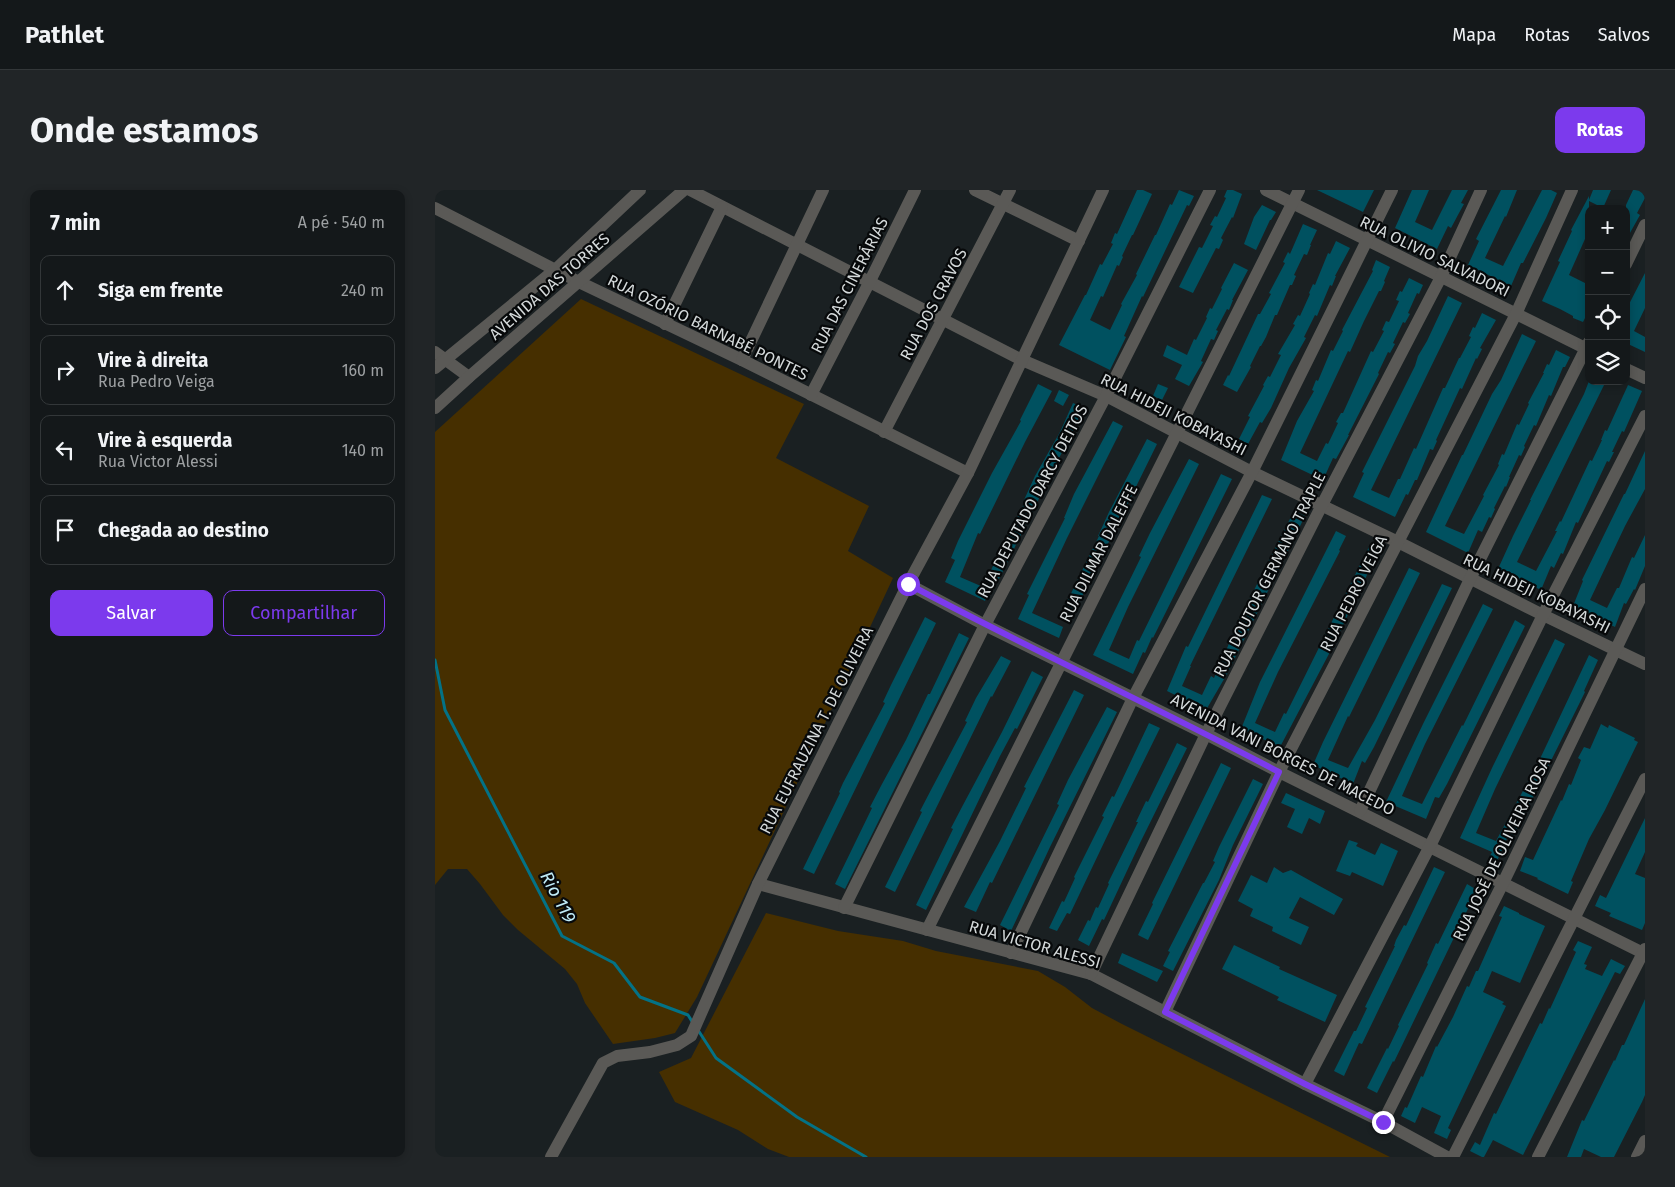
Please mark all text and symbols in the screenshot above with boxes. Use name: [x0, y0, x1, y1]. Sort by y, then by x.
text: Pathlet: [25, 21, 104, 49]
text: Mapa: [1452, 24, 1496, 46]
text: Rotas: [1524, 24, 1570, 46]
text: Salvos: [1598, 24, 1650, 46]
button: Rotas: [1555, 107, 1645, 153]
text: Onde estamos: [30, 109, 258, 151]
map controls: [1585, 205, 1630, 385]
button: +: [1585, 205, 1630, 250]
text: 7 min: [50, 210, 101, 236]
street label: RUA OLIVIO SALVADORI: [1357, 212, 1513, 301]
text: A pé · 540 m: [298, 213, 385, 232]
street label: RUA DAS CINERÁRIAS: [806, 213, 892, 356]
street label: AVENIDA DAS TORRES: [485, 229, 614, 344]
street label: RUA DOS CRAVOS: [896, 245, 971, 363]
button: −: [1585, 250, 1630, 295]
street label: RUA OZÓRIO BARNABÉ PONTES: [604, 270, 812, 384]
icon: ahead: [51, 276, 79, 304]
text: Siga em frente: [98, 279, 223, 302]
text: 240 m: [341, 281, 384, 300]
button: locate: [1585, 295, 1630, 340]
button: layers: [1585, 340, 1630, 385]
text: Vire à direita: [98, 349, 208, 372]
icon: right: [51, 356, 79, 384]
text: 160 m: [342, 361, 384, 380]
street label: RUA HIDEJI KOBAYASHI: [1098, 369, 1250, 460]
text: Rua Pedro Veiga: [98, 372, 215, 391]
street label: RUA DEPUTADO DARCY DEITOS: [973, 401, 1092, 601]
text: Vire à esquerda: [98, 429, 232, 452]
icon: left: [51, 436, 79, 464]
text: 140 m: [342, 441, 384, 460]
text: Rua Victor Alessi: [98, 452, 218, 471]
street label: RUA DOUTOR GERMANO TRAPLE: [1209, 469, 1329, 680]
street label: RUA DILMAR DALEFFE: [1056, 481, 1141, 625]
icon: arrive: [51, 516, 79, 544]
text: Chegada ao destino: [98, 519, 269, 542]
street label: RUA PEDRO VEIGA: [1316, 531, 1391, 655]
street label: RUA HIDEJI KOBAYASHI: [1460, 550, 1613, 637]
route start: [897, 573, 920, 596]
button: Salvar: [50, 590, 213, 636]
button: Compartilhar: [223, 590, 385, 636]
street label: RUA EUFRAUZINA T. DE OLIVEIRA: [756, 623, 878, 837]
street label: AVENIDA VANI BORGES DE MACEDO: [1168, 690, 1398, 819]
street label: RUA JOSÉ DE OLIVEIRA ROSA: [1448, 753, 1554, 944]
water label: Rio 119: [535, 867, 581, 927]
street label: RUA VICTOR ALESSI: [967, 917, 1103, 972]
route end: [1372, 1111, 1395, 1134]

